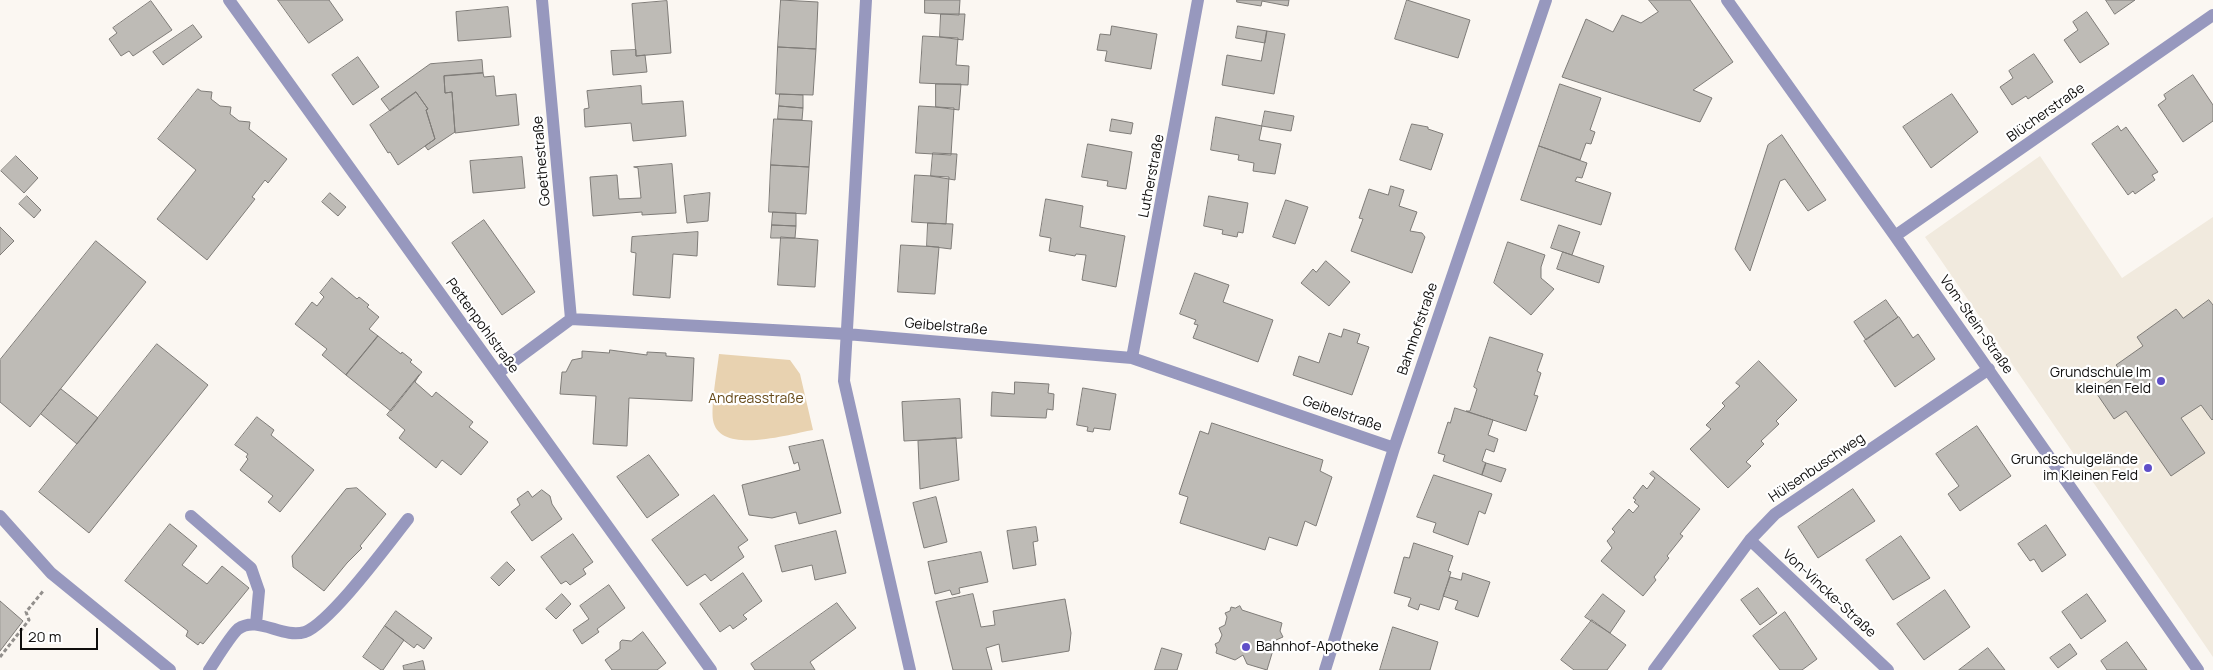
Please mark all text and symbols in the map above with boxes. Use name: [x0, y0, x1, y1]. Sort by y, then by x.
street label: Blücherstraße: [2004, 80, 2088, 146]
street label: Goethestraße: [530, 115, 554, 207]
street label: Lutherstraße: [1136, 133, 1168, 219]
street label: Vom-Stein-Straße: [1936, 272, 2016, 378]
street label: Pettenpohlstraße: [442, 275, 522, 377]
street label: Bahnhofstraße: [1394, 281, 1442, 377]
street label: Geibelstraße: [904, 315, 988, 339]
place label: Grundschule Im kleinen Feld: [2050, 365, 2151, 398]
marker: Grundschule Im kleinen Feld: [2155, 375, 2167, 387]
park label: Andreasstraße: [708, 391, 804, 407]
street label: Geibelstraße: [1300, 393, 1384, 435]
street label: Hülsenbuschweg: [1766, 430, 1868, 506]
place label: Grundschulgelände im Kleinen Feld: [2011, 452, 2138, 484]
marker: Grundschulgelände im Kleinen Feld: [2142, 462, 2154, 474]
street label: Von-Vincke-Straße: [1779, 547, 1879, 641]
scale bar: [22, 618, 100, 650]
text: 20 m: [28, 626, 61, 647]
place label: Bahnhof-Apotheke: [1256, 639, 1379, 655]
marker: Bahnhof-Apotheke: [1240, 641, 1252, 653]

